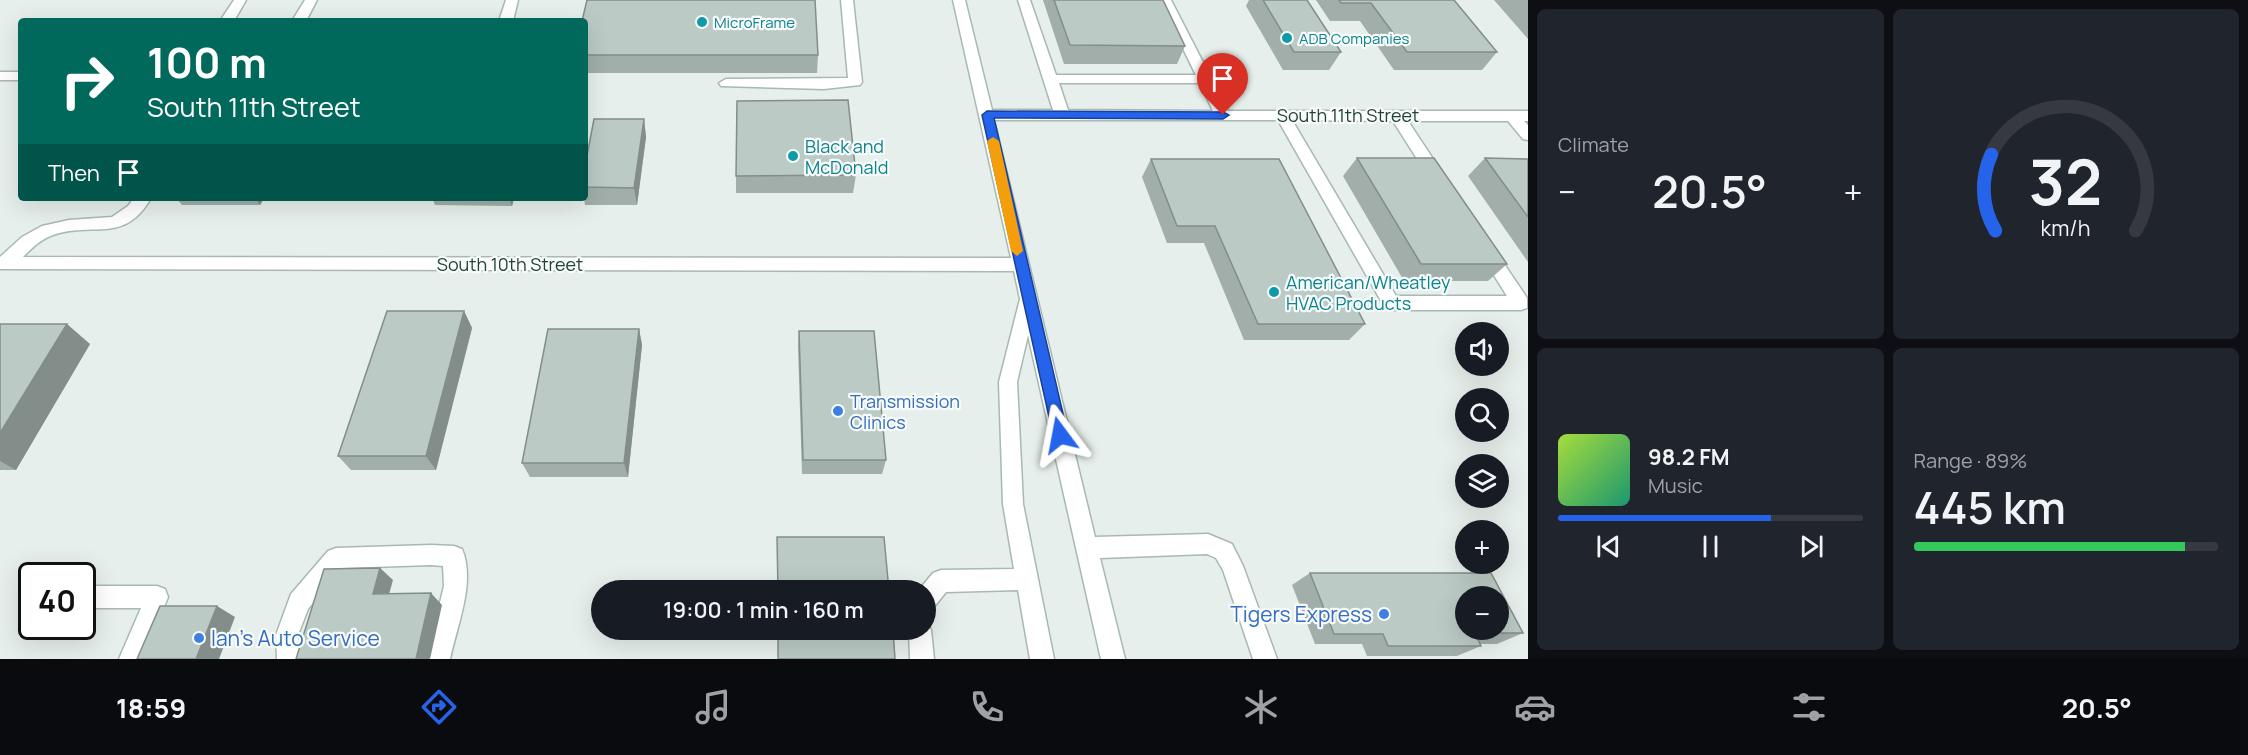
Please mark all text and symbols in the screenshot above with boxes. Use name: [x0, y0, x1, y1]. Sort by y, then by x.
place label: MicroFrame: [714, 12, 795, 33]
marker: MicroFrame: [695, 15, 709, 29]
place label: ADB Companies: [1299, 28, 1409, 49]
marker: ADB Companies: [1280, 31, 1294, 45]
text: 100 m: [147, 33, 267, 91]
icon: right: [48, 42, 126, 120]
pin: [1197, 53, 1248, 115]
icon: arrive: [1206, 62, 1239, 95]
text: South 11th Street: [147, 88, 361, 125]
street label: South 11th Street: [1277, 103, 1419, 127]
text: Climate: [1558, 131, 1629, 158]
place label: Black and McDonald: [805, 134, 888, 179]
text: 32: [2029, 138, 2102, 224]
marker: Black and McDonald: [786, 149, 800, 163]
icon: arrive: [112, 156, 145, 189]
text: Then: [48, 158, 100, 188]
text: 20.5°: [1652, 160, 1767, 222]
text: −: [1558, 169, 1576, 214]
text: +: [1843, 169, 1862, 214]
text: km/h: [2041, 213, 2091, 242]
street label: South 10th Street: [437, 252, 583, 276]
place label: American/Wheatley HVAC Products: [1286, 270, 1451, 315]
marker: American/Wheatley HVAC Products: [1267, 285, 1281, 299]
map controls: [1455, 322, 1509, 640]
button: sound: [1455, 322, 1509, 376]
button: search: [1455, 388, 1509, 442]
place label: Transmission Clinics: [850, 389, 960, 434]
position arrow: [1028, 403, 1092, 467]
marker: Transmission Clinics: [831, 404, 845, 418]
text: 98.2 FM: [1648, 442, 1730, 472]
text: Range · 89%: [1914, 447, 2027, 474]
button: layers: [1455, 454, 1509, 508]
text: Music: [1648, 472, 1703, 499]
text: 445 km: [1914, 476, 2066, 538]
button: +: [1455, 520, 1509, 574]
icon: previous: [1592, 530, 1625, 563]
icon: pause: [1694, 530, 1727, 563]
icon: next: [1795, 530, 1828, 563]
speed limit sign: 40: [18, 562, 96, 640]
button: −: [1455, 586, 1509, 640]
text: 19:00 · 1 min · 160 m: [663, 595, 864, 625]
place label: Tigers Express: [1230, 600, 1372, 628]
marker: Tigers Express: [1377, 607, 1391, 621]
place label: Ian's Auto Service: [211, 624, 380, 652]
marker: Ian's Auto Service: [192, 631, 206, 645]
icon: directions: [418, 686, 460, 728]
icon: music: [692, 686, 734, 728]
icon: phone: [966, 686, 1008, 728]
icon: climate: [1240, 686, 1282, 728]
icon: car: [1514, 686, 1556, 728]
icon: filters: [1788, 686, 1830, 728]
text: 18:59: [116, 689, 186, 726]
text: 20.5°: [2062, 689, 2132, 726]

